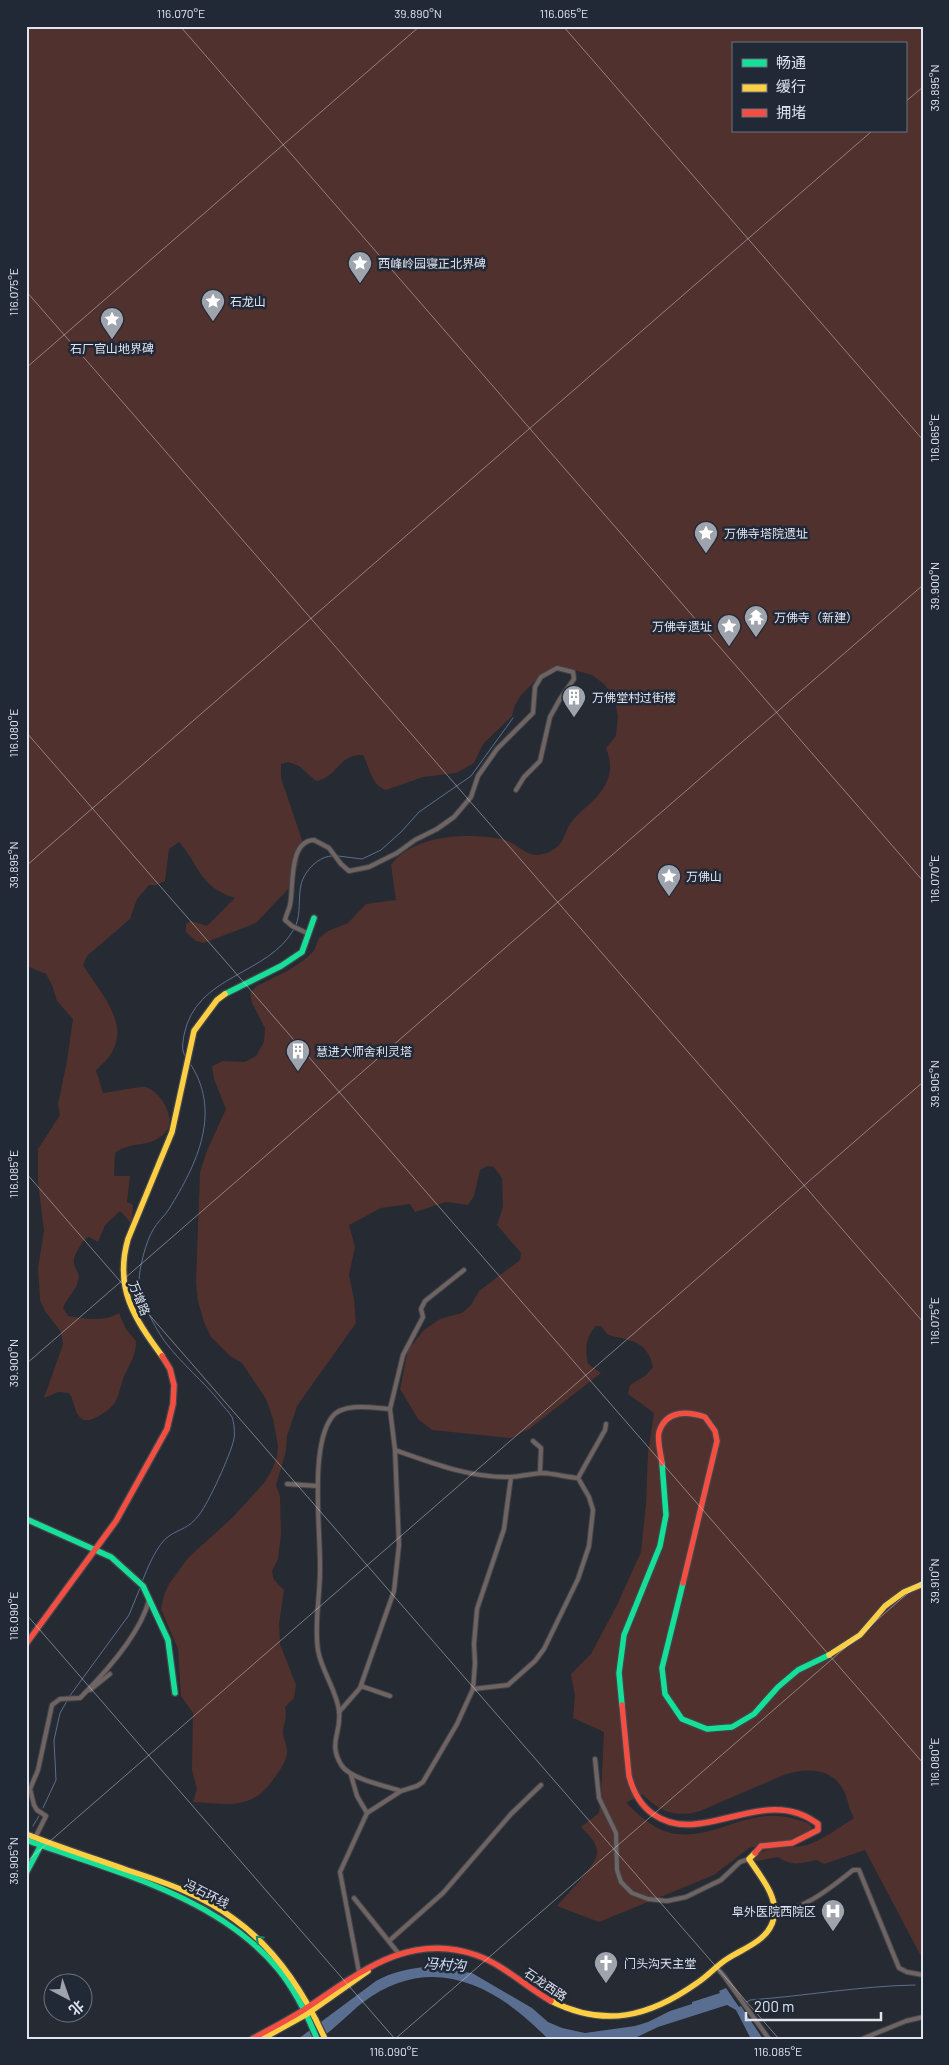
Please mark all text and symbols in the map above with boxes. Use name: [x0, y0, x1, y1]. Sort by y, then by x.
text: 116.070°E: [157, 6, 205, 20]
text: 39.890°N: [394, 6, 442, 20]
text: 116.065°E: [540, 6, 588, 20]
legend: [732, 42, 906, 132]
text: 畅通: [776, 53, 806, 71]
text: 39.895°N: [927, 64, 941, 112]
text: 缓行: [776, 77, 806, 95]
text: 拥堵: [776, 103, 806, 121]
place icon: 西峰岭园寝正北界碑: [347, 250, 373, 284]
place label: 西峰岭园寝正北界碑: [378, 256, 486, 270]
text: 116.075°E: [6, 268, 20, 316]
place icon: 石龙山: [200, 288, 226, 322]
place label: 石龙山: [230, 294, 266, 308]
place icon: 石厂官山地界碑: [99, 306, 125, 340]
place label: 石厂官山地界碑: [70, 341, 154, 355]
text: 116.065°E: [927, 414, 941, 462]
place icon: 万佛寺塔院遗址: [693, 520, 719, 554]
place label: 万佛寺塔院遗址: [724, 526, 808, 540]
text: 39.900°N: [927, 562, 941, 610]
temple icon: 万佛寺（新建）: [743, 604, 769, 638]
place label: 万佛寺（新建）: [774, 610, 858, 624]
place icon: 万佛寺遗址: [716, 613, 742, 647]
place label: 万佛寺遗址: [652, 619, 712, 633]
building icon: 万佛堂村过街楼: [561, 684, 587, 718]
place label: 万佛堂村过街楼: [592, 690, 676, 704]
text: 116.080°E: [6, 708, 20, 758]
text: 39.895°N: [6, 841, 20, 889]
text: 116.070°E: [927, 855, 941, 903]
place icon: 万佛山: [656, 863, 682, 897]
place label: 万佛山: [686, 869, 722, 883]
building icon: 慧进大师舍利灵塔: [285, 1038, 311, 1072]
place label: 慧进大师舍利灵塔: [316, 1044, 412, 1058]
text: 39.905°N: [927, 1060, 941, 1108]
text: 116.085°E: [6, 1150, 20, 1198]
street label: 万增路: [127, 1279, 153, 1317]
text: 116.075°E: [927, 1297, 941, 1345]
text: 39.900°N: [6, 1339, 20, 1387]
text: 39.910°N: [927, 1558, 941, 1604]
text: 116.090°E: [6, 1591, 20, 1641]
text: 116.080°E: [927, 1737, 941, 1787]
text: 39.905°N: [6, 1837, 20, 1885]
street label: 冯石环线: [182, 1876, 232, 1910]
hospital icon: 阜外医院西院区: [820, 1898, 846, 1932]
place label: 阜外医院西院区: [732, 1904, 816, 1918]
one-way arrow: [256, 1936, 265, 1945]
church icon: 门头沟天主堂: [593, 1950, 619, 1984]
water label: 冯村沟: [423, 1954, 469, 1974]
place label: 门头沟天主堂: [624, 1956, 696, 1970]
street label: 石龙西路: [522, 1965, 570, 2003]
north arrow: [42, 1972, 92, 2022]
scale bar: [746, 1990, 882, 2022]
text: 北: [66, 1997, 88, 2019]
text: 200 m: [754, 1997, 794, 2015]
text: 116.090°E: [369, 2044, 419, 2058]
text: 116.085°E: [754, 2044, 802, 2058]

